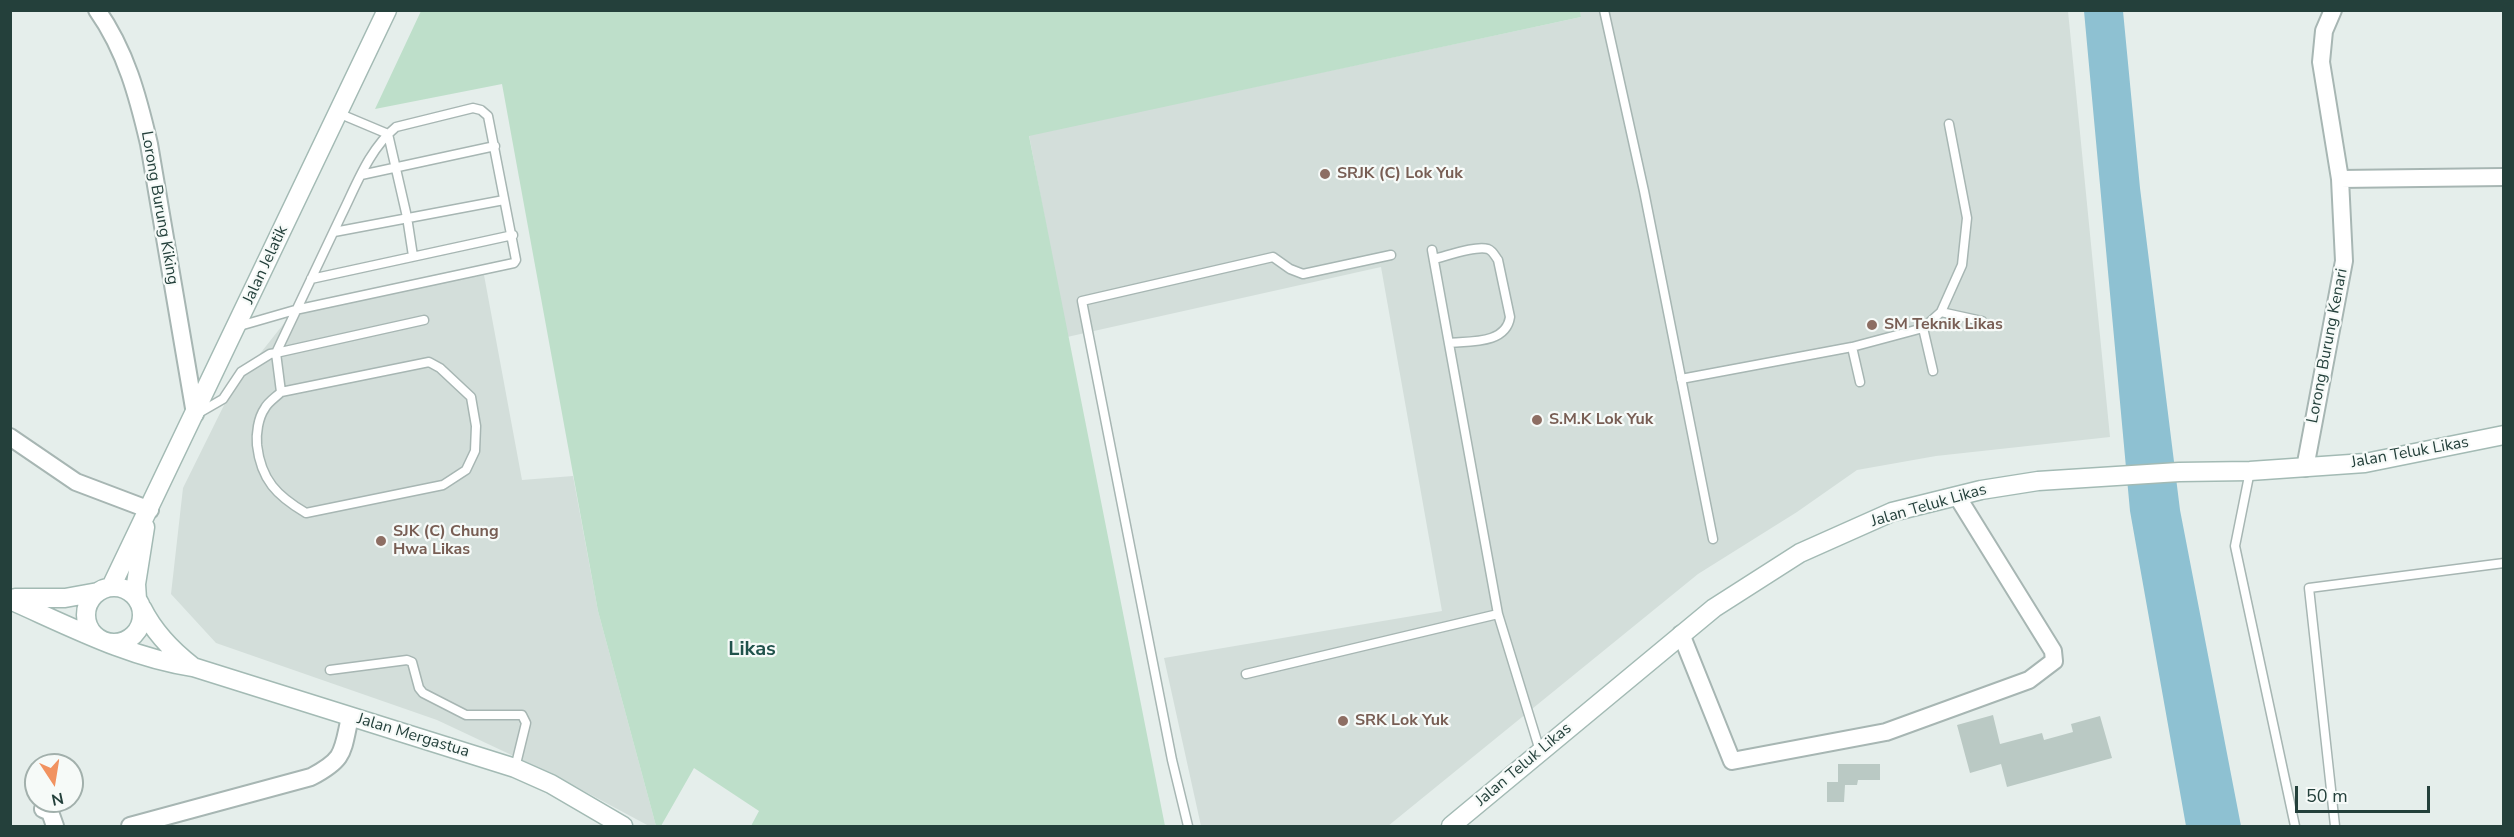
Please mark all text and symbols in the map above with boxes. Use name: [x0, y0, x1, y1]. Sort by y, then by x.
street label: Lorong Burung Kiking: [136, 130, 182, 286]
place label: SRJK (C) Lok Yuk: [1337, 164, 1463, 184]
marker: SRJK (C) Lok Yuk: [1318, 167, 1332, 181]
street label: Jalan Jelatik: [239, 223, 293, 307]
street label: Lorong Burung Kenari: [2304, 267, 2352, 425]
place label: SM Teknik Likas: [1884, 315, 2003, 335]
marker: SM Teknik Likas: [1865, 318, 1879, 332]
place label: S.M.K Lok Yuk: [1549, 410, 1653, 430]
marker: S.M.K Lok Yuk: [1530, 413, 1544, 427]
street label: Jalan Teluk Likas: [2350, 433, 2470, 473]
street label: Jalan Teluk Likas: [1869, 480, 1989, 532]
place label: SJK (C) Chung Hwa Likas: [393, 522, 499, 560]
marker: SJK (C) Chung Hwa Likas: [374, 534, 388, 548]
district label: Likas: [728, 638, 776, 662]
street label: Jalan Mergastua: [355, 710, 471, 762]
place label: SRK Lok Yuk: [1355, 711, 1449, 731]
marker: SRK Lok Yuk: [1336, 714, 1350, 728]
street label: Jalan Teluk Likas: [1472, 719, 1576, 811]
north arrow: [24, 753, 84, 813]
scale bar: [2298, 774, 2433, 812]
text: 50 m: [2306, 784, 2348, 808]
text: N: [49, 787, 65, 811]

